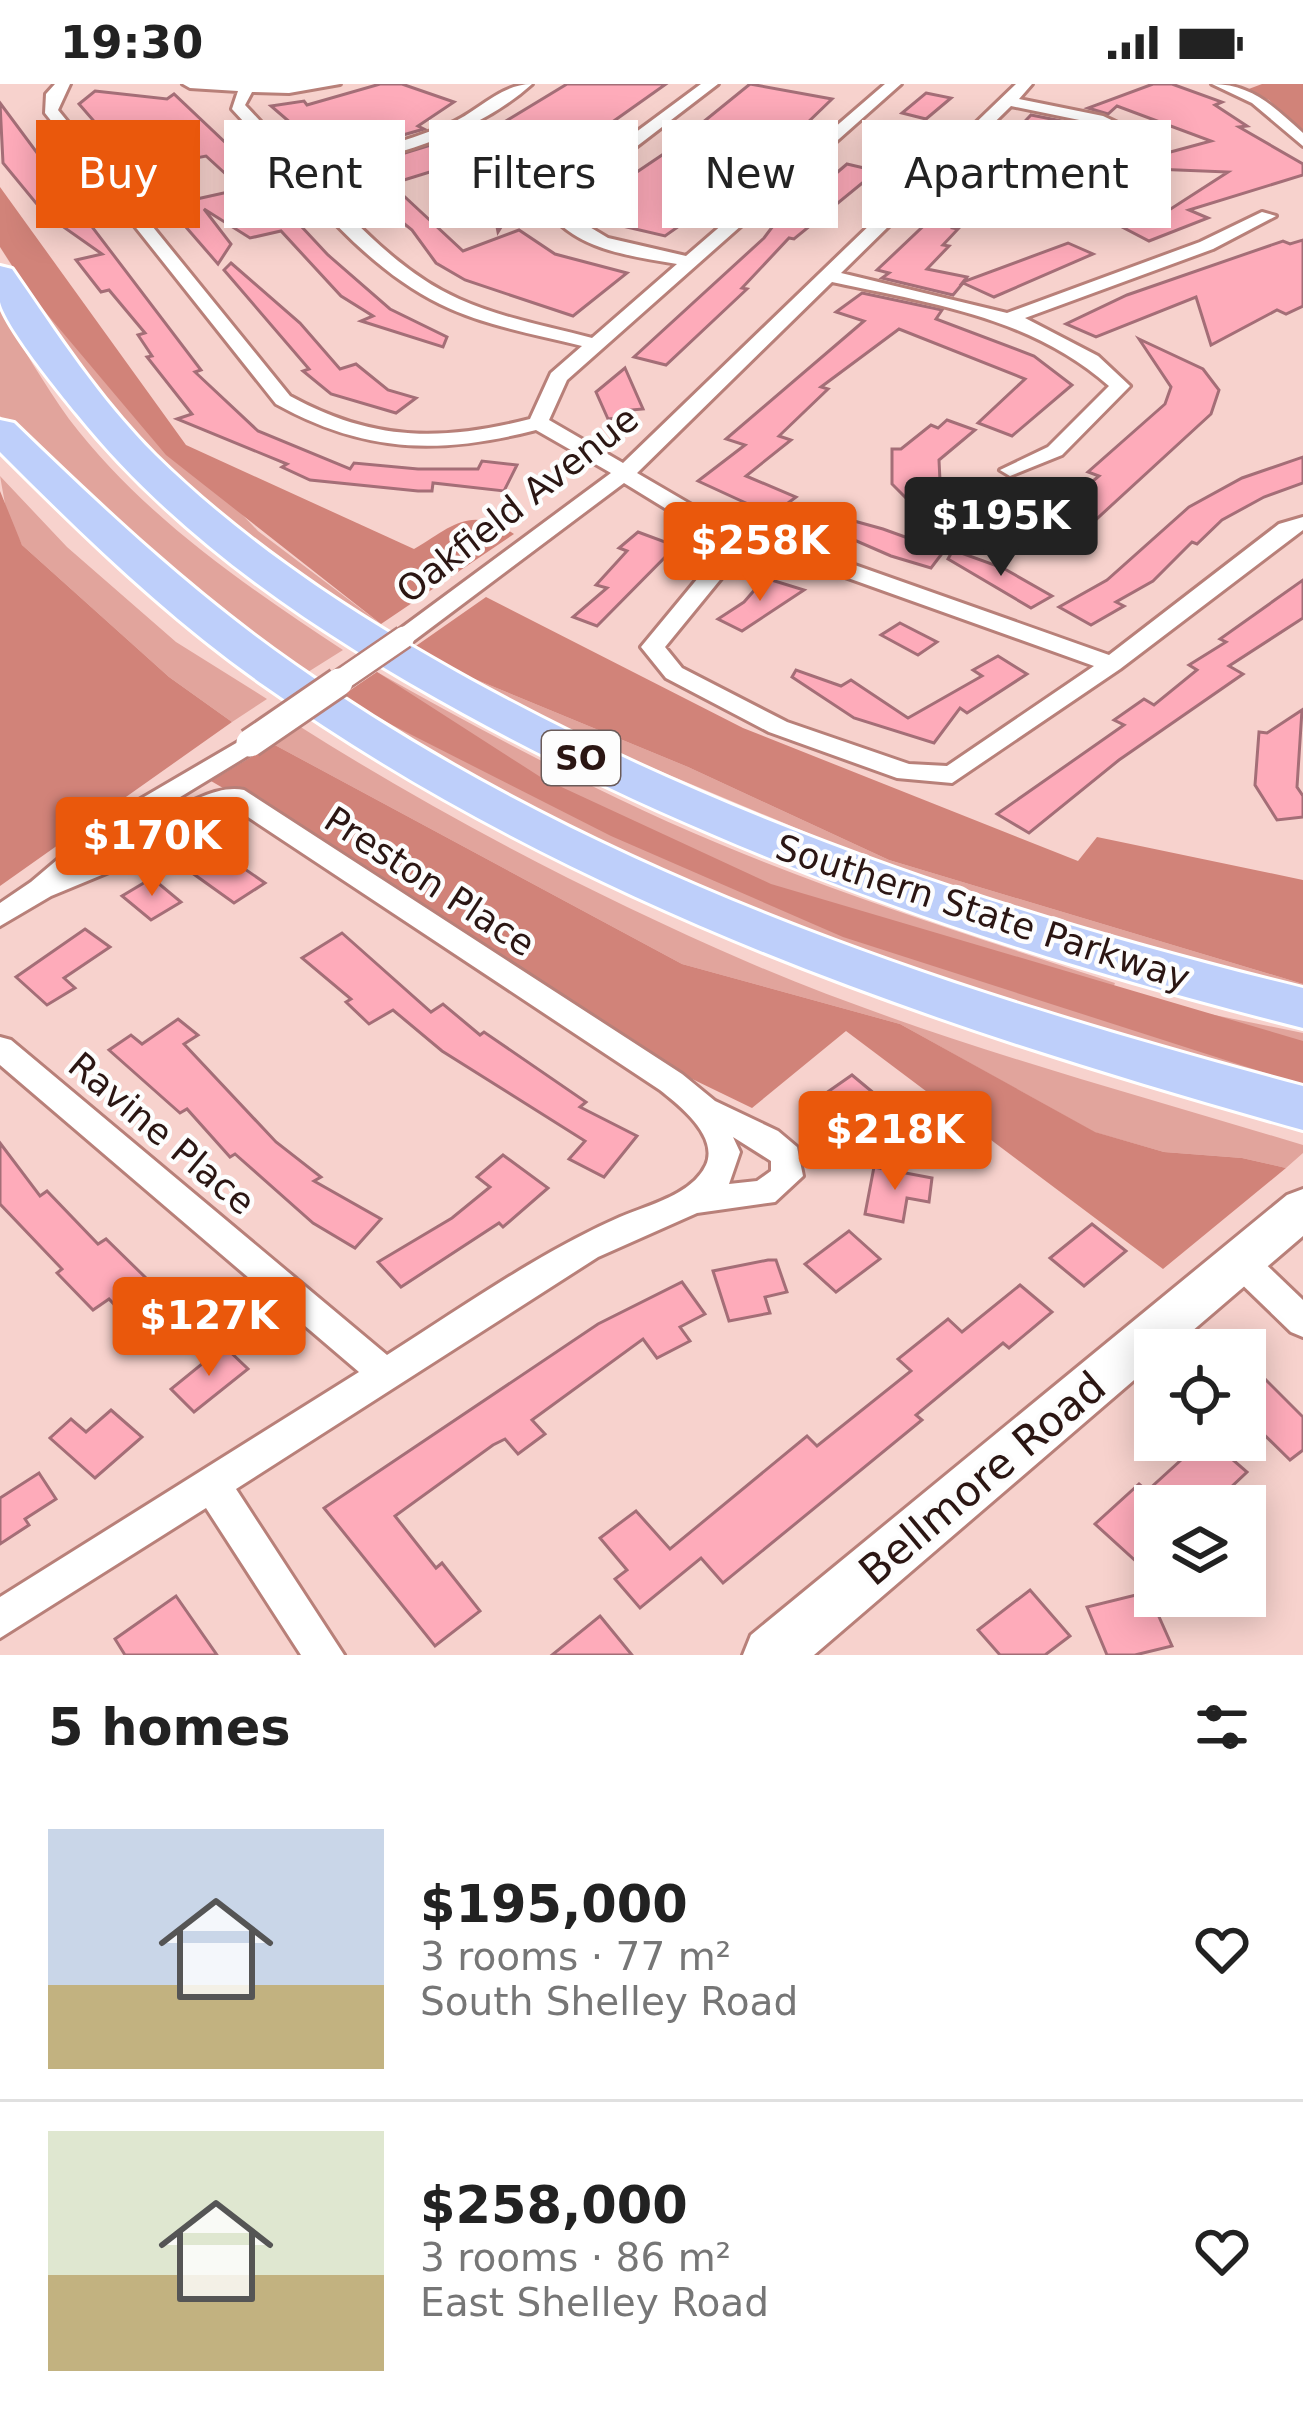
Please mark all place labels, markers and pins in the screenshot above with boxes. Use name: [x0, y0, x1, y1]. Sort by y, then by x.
pin: $195K: [917, 477, 1085, 579]
pin: $258K: [676, 502, 844, 604]
pin: $170K: [68, 797, 236, 899]
pin: $218K: [811, 1091, 979, 1193]
pin: $127K: [125, 1277, 293, 1379]

